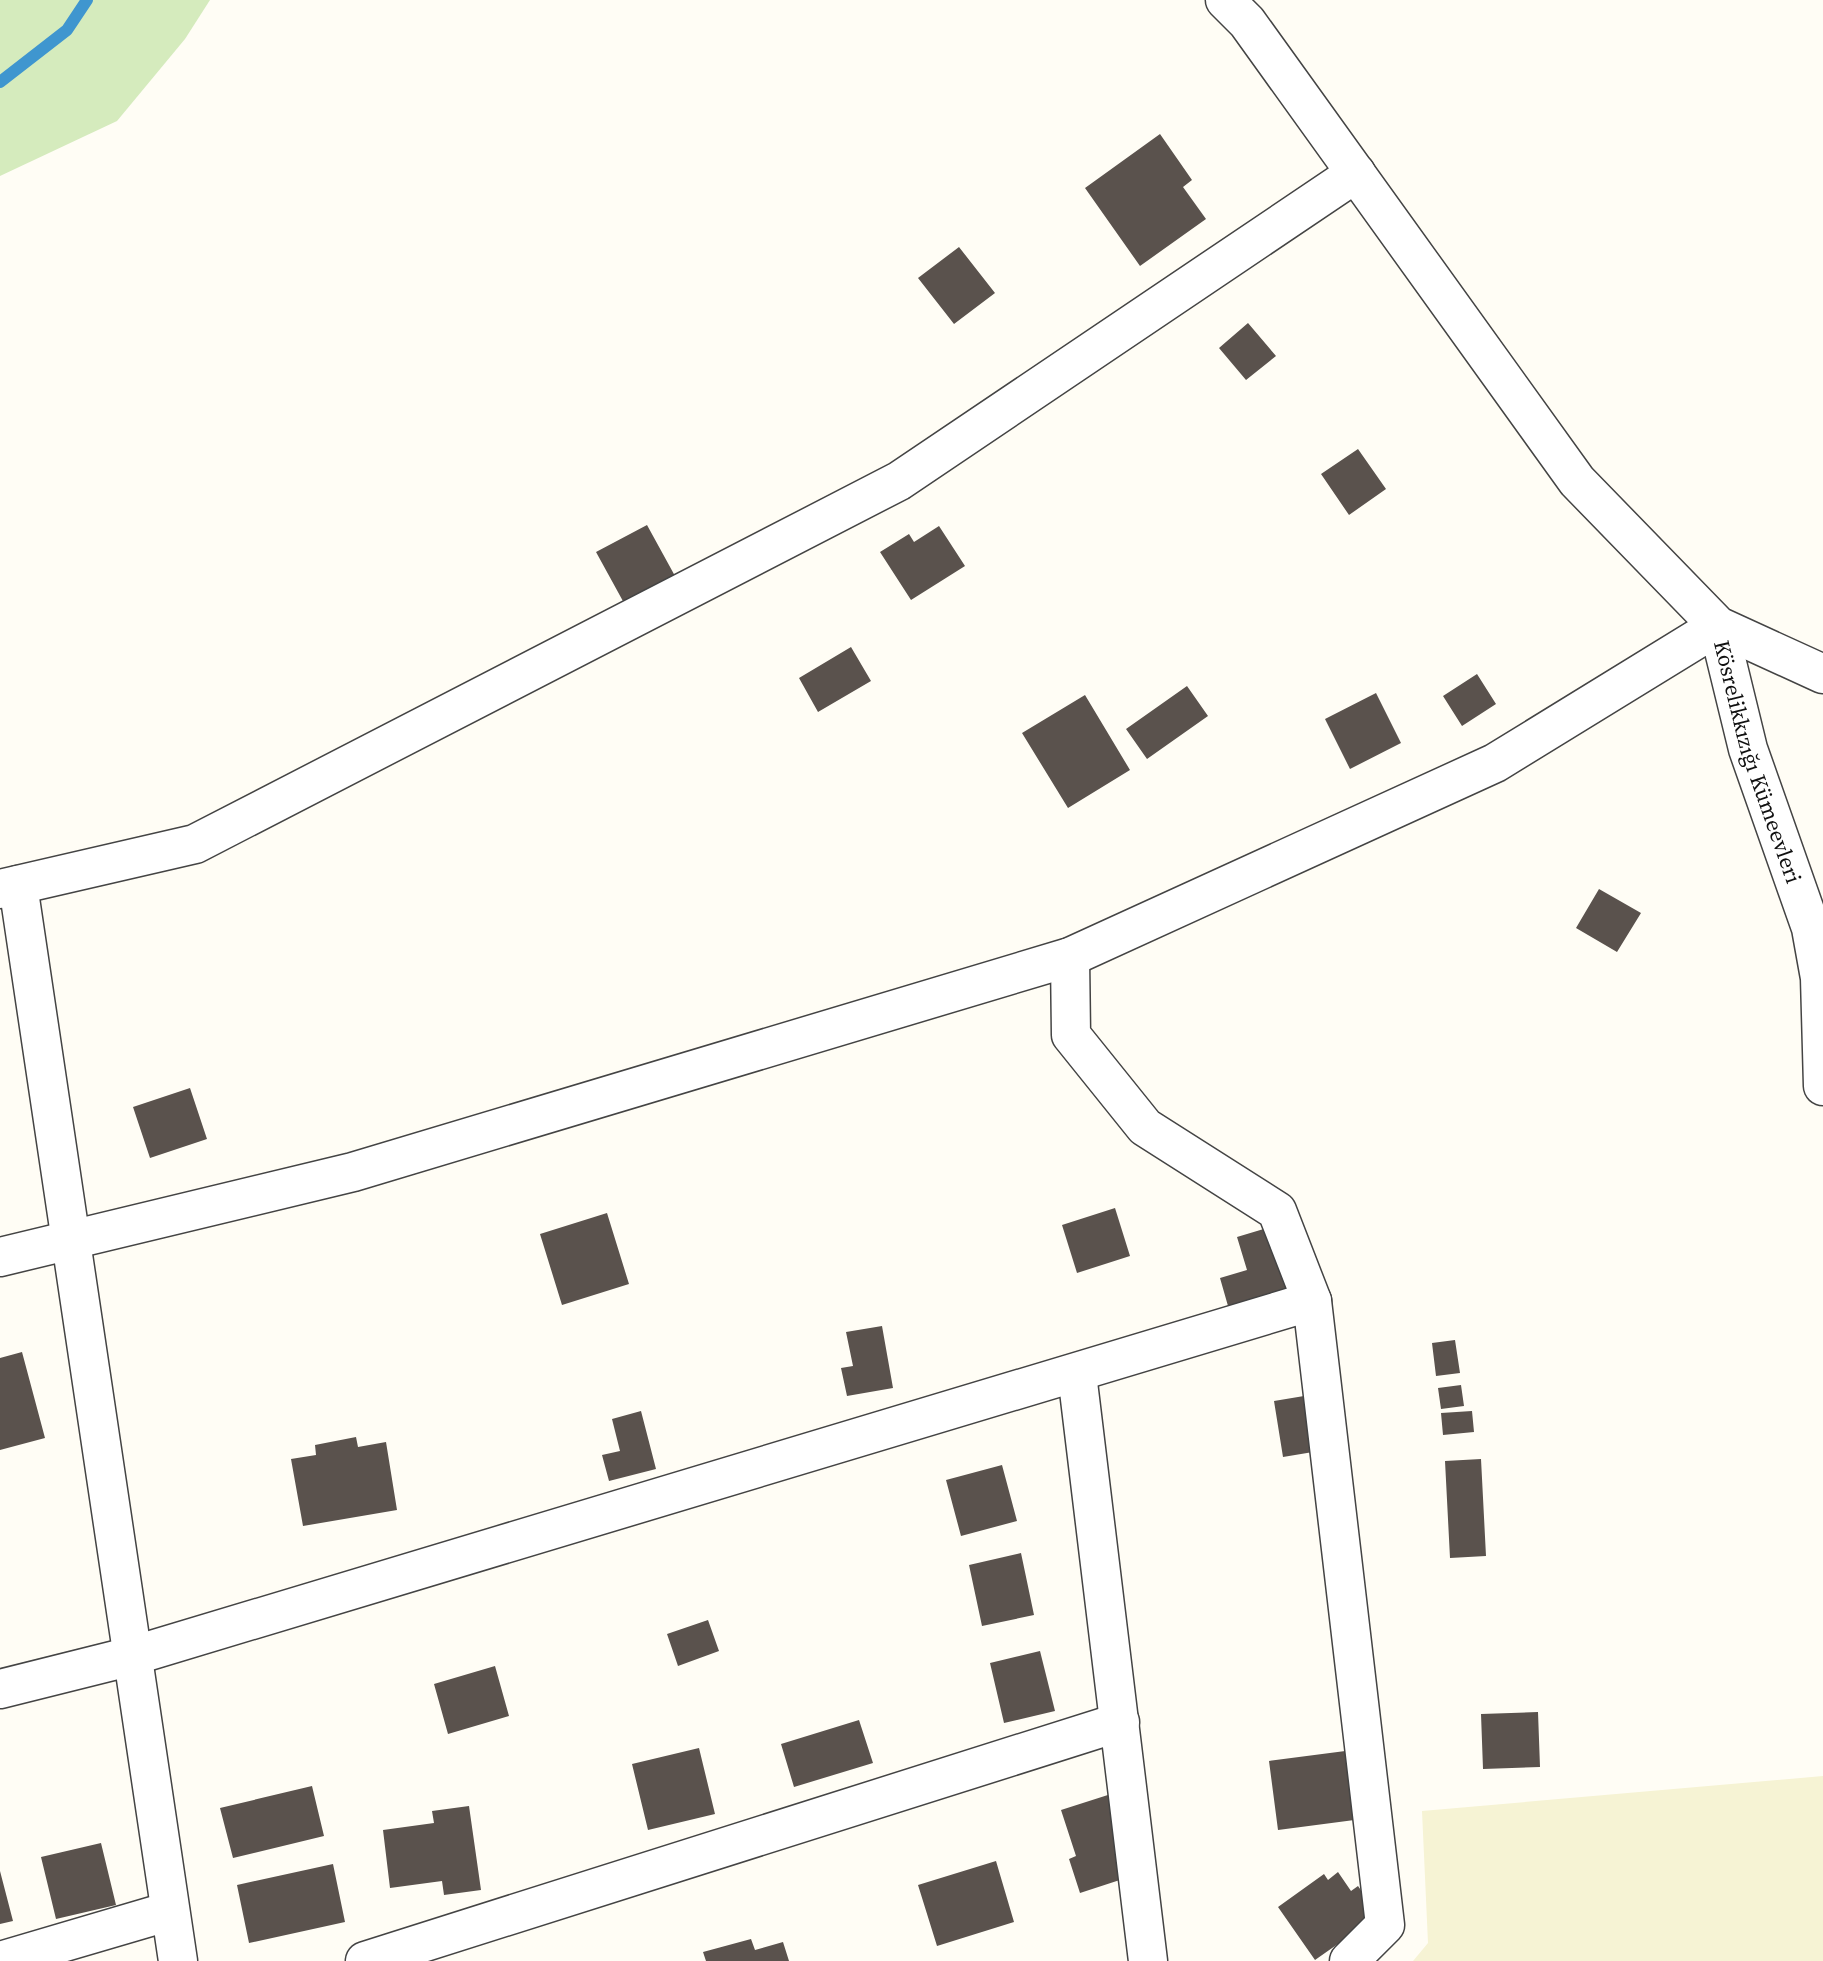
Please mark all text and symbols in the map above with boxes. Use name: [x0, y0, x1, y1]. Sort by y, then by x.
street label: Kösrelikkızığı Kümeevleri: [1707, 637, 1809, 887]

